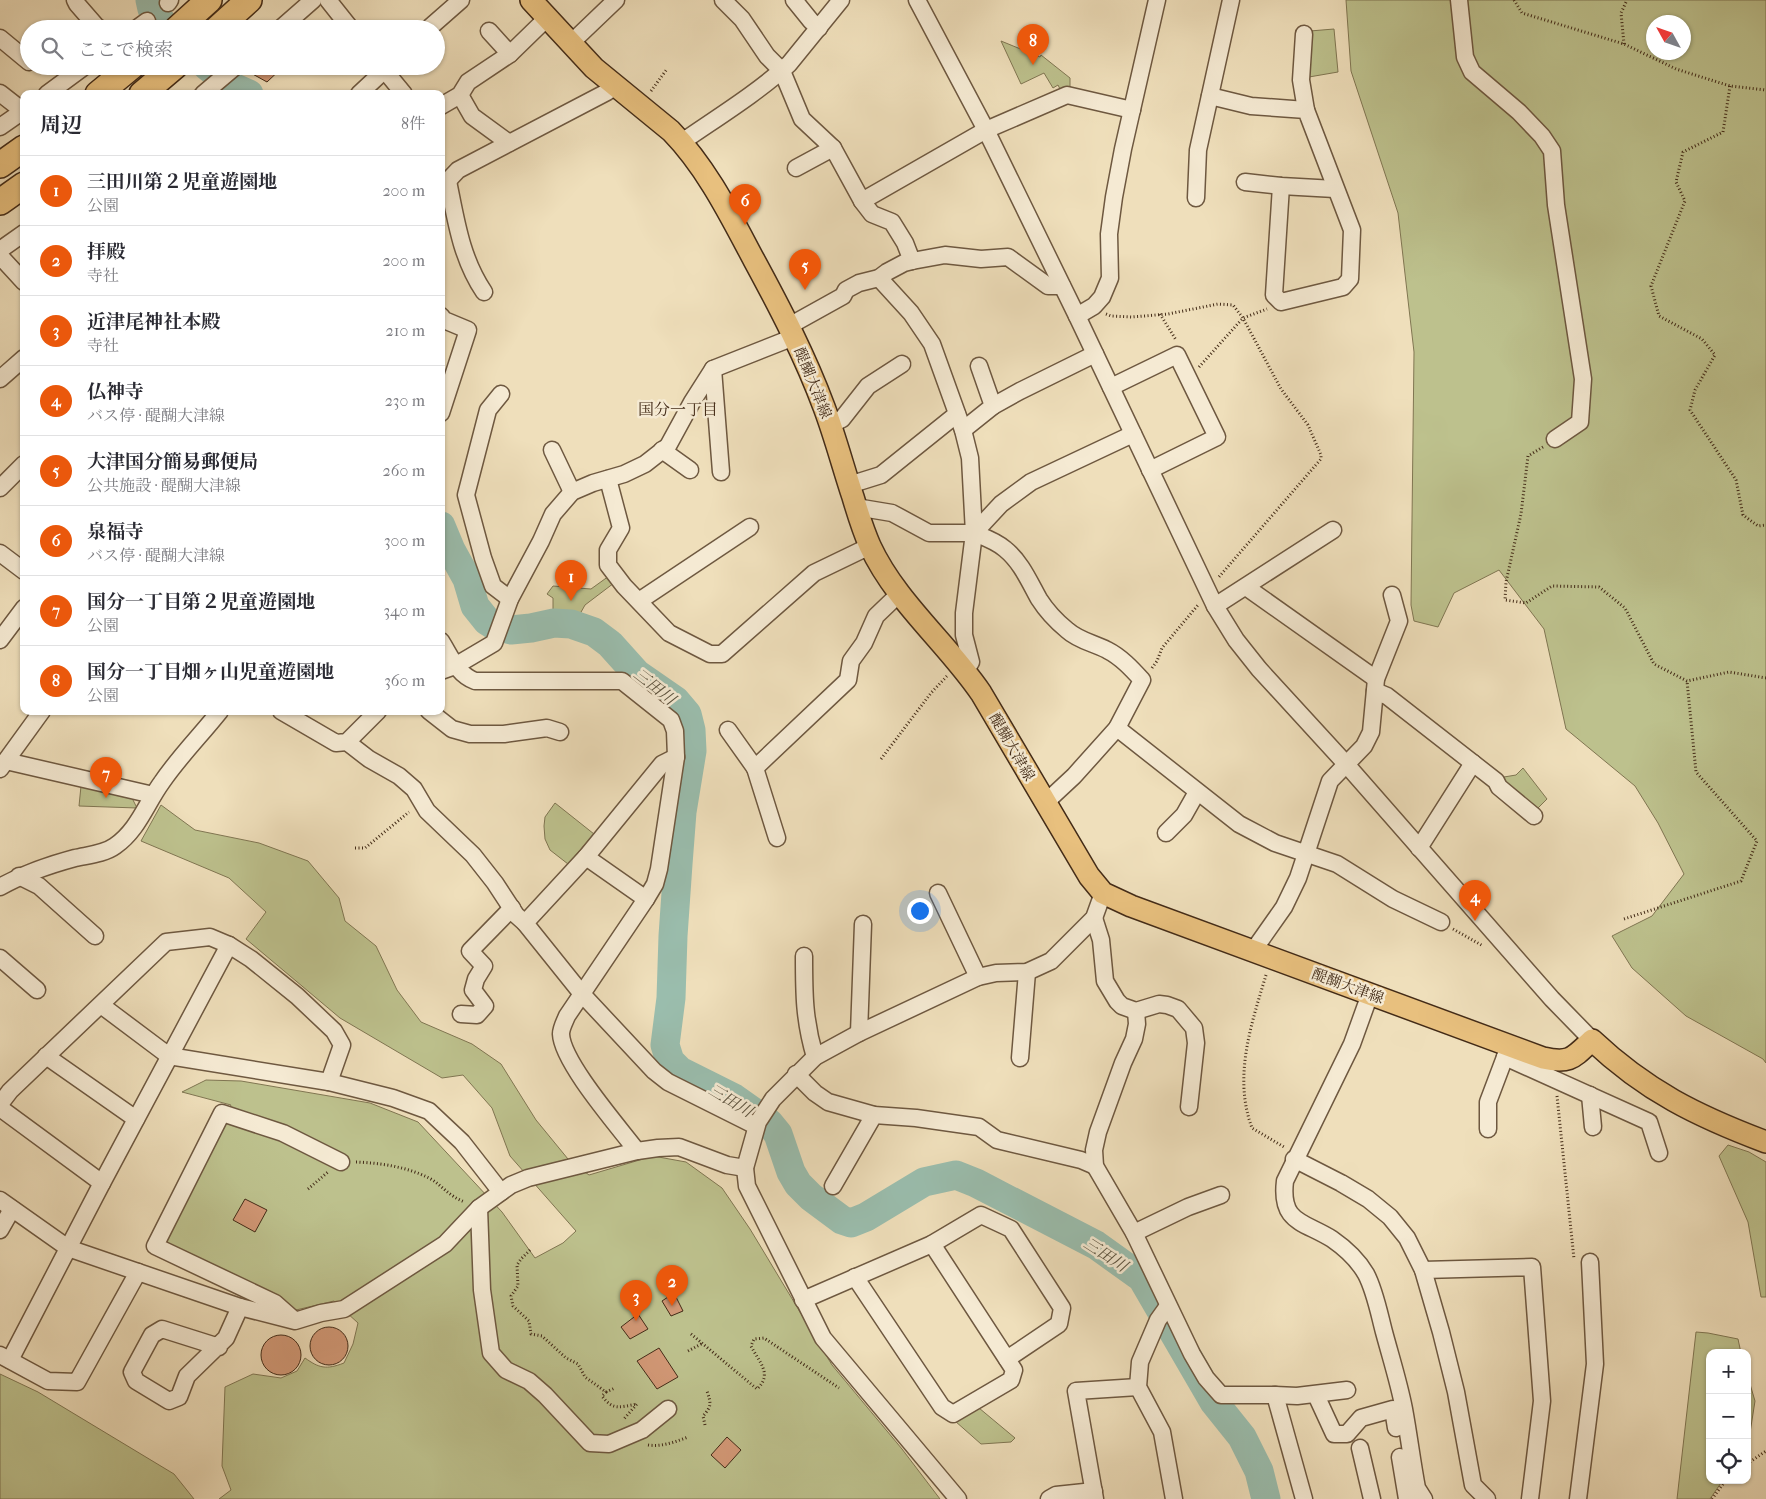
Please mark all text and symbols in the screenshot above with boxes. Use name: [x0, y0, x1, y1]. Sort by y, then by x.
north arrow: [1646, 15, 1691, 60]
search box: [20, 20, 445, 75]
pin: 8: [1017, 24, 1049, 65]
icon: search: [38, 34, 66, 62]
text: ここで検索: [78, 39, 173, 61]
text: 周辺: [40, 113, 82, 137]
text: 8件: [401, 114, 425, 133]
text: 三田川第２児童遊園地: [87, 171, 277, 193]
text: 1: [53, 181, 59, 200]
text: 200 m: [382, 181, 425, 200]
pin: 6: [729, 184, 761, 225]
text: 公園: [87, 196, 119, 215]
text: 拝殿: [87, 241, 125, 263]
pin: 5: [789, 249, 821, 290]
text: 2: [52, 251, 60, 270]
text: 200 m: [382, 251, 425, 270]
text: 寺社: [87, 266, 119, 285]
text: 近津尾神社本殿: [87, 311, 220, 333]
text: 3: [53, 321, 59, 340]
text: 210 m: [386, 321, 425, 340]
text: 寺社: [87, 336, 119, 355]
street label: 醍醐大津線: [791, 345, 835, 421]
text: 仏神寺: [87, 381, 144, 403]
text: 4: [51, 391, 61, 410]
text: 230 m: [385, 391, 425, 410]
district label: 国分一丁目: [638, 400, 718, 419]
text: バス停 · 醍醐大津線: [87, 406, 225, 425]
text: 大津国分簡易郵便局: [87, 451, 258, 473]
text: 5: [53, 461, 59, 480]
text: 260 m: [383, 461, 425, 480]
text: 公共施設 · 醍醐大津線: [87, 476, 241, 495]
text: 泉福寺: [87, 521, 144, 543]
text: 6: [52, 531, 60, 550]
text: 300 m: [384, 531, 425, 550]
text: バス停 · 醍醐大津線: [87, 546, 225, 565]
pin: 1: [555, 560, 587, 601]
text: 国分一丁目第２児童遊園地: [87, 591, 315, 613]
text: 7: [52, 601, 60, 620]
text: 340 m: [383, 601, 425, 620]
text: 公園: [87, 616, 119, 635]
text: 国分一丁目畑ヶ山児童遊園地: [87, 661, 334, 683]
water label: 三田川: [630, 664, 681, 710]
text: 8: [52, 671, 60, 690]
text: 360 m: [384, 671, 425, 690]
text: 公園: [87, 686, 119, 705]
street label: 醍醐大津線: [985, 710, 1039, 784]
pin: 7: [90, 757, 122, 798]
pin: 4: [1459, 880, 1491, 921]
your location: [907, 898, 933, 924]
street label: 醍醐大津線: [1310, 965, 1386, 1007]
water label: 三田川: [705, 1080, 758, 1122]
water label: 三田川: [1080, 1233, 1133, 1277]
pin: 2: [656, 1265, 688, 1306]
pin: 3: [620, 1280, 652, 1321]
map controls: [1706, 1349, 1751, 1484]
button: +: [1706, 1349, 1751, 1394]
button: −: [1706, 1394, 1751, 1439]
button: locate: [1706, 1439, 1751, 1484]

